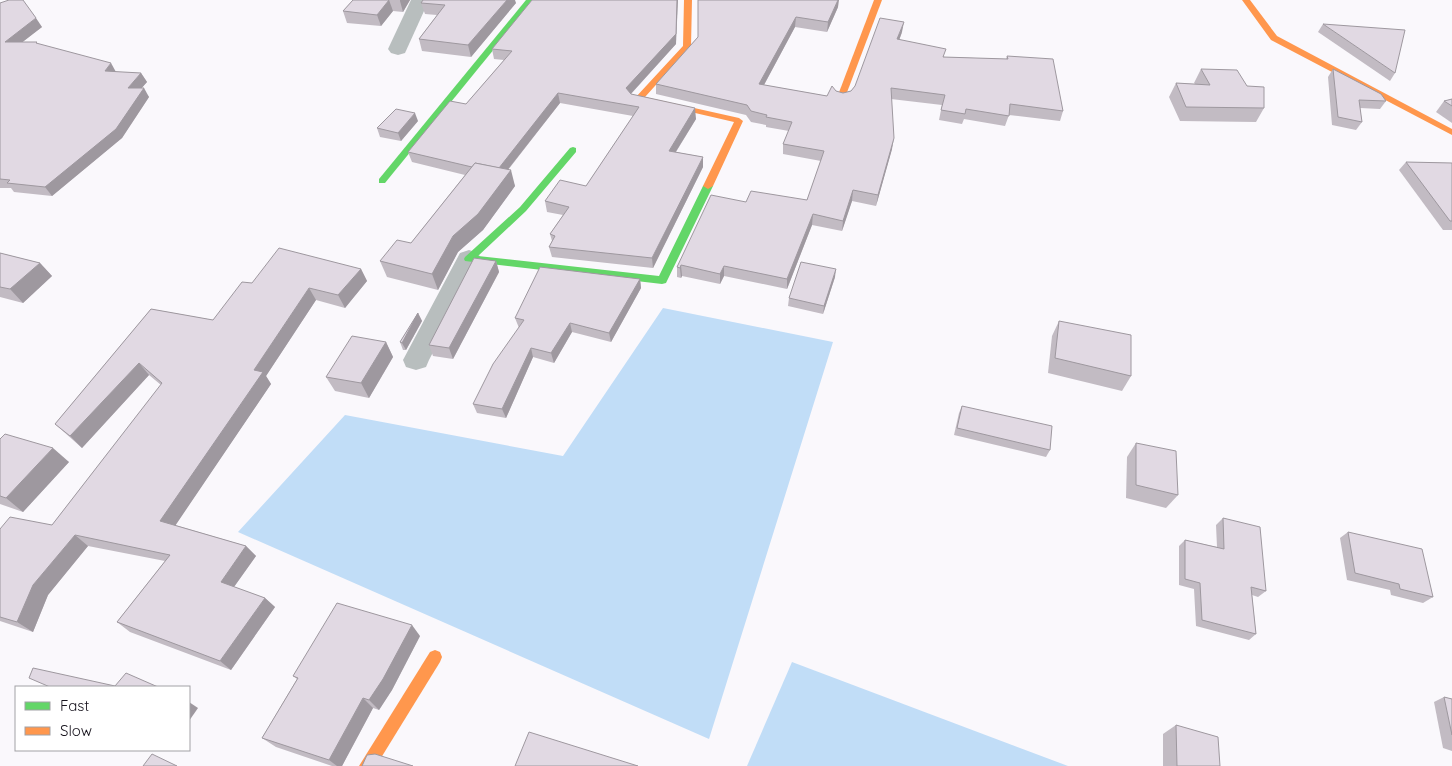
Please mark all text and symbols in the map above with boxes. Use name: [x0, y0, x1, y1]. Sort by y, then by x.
legend: [15, 686, 190, 751]
text: Fast: [60, 696, 89, 715]
text: Slow: [60, 721, 92, 740]

